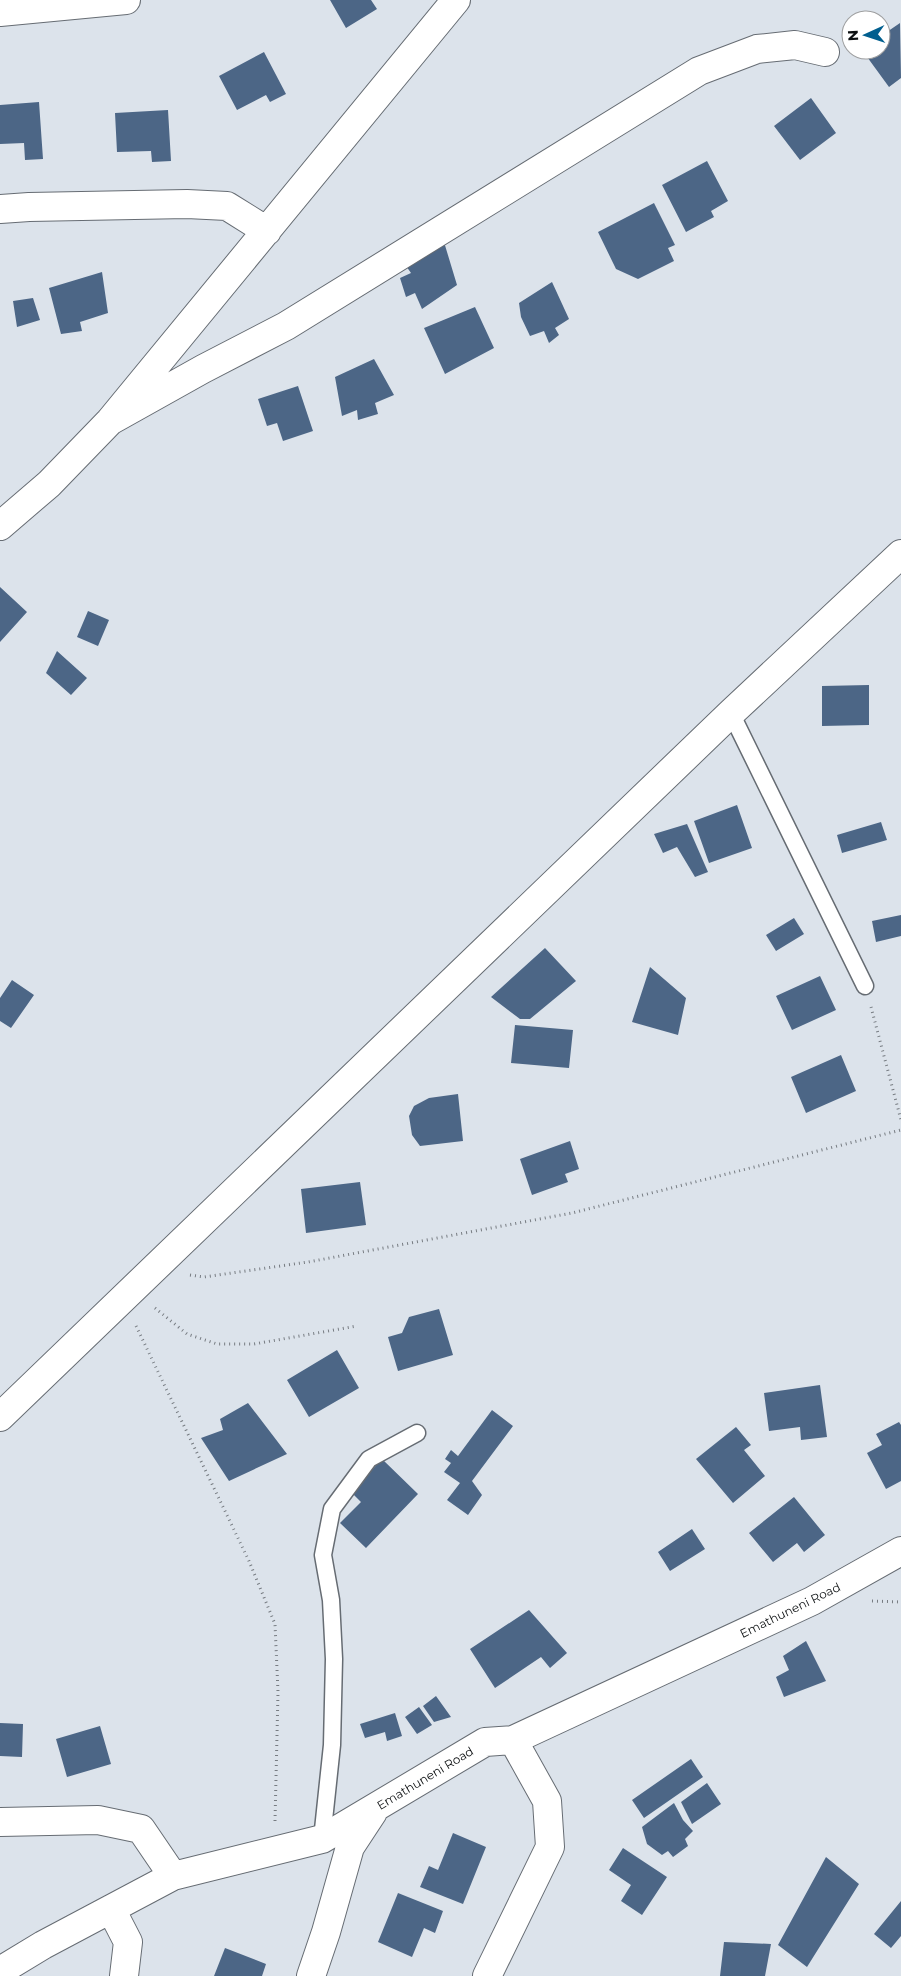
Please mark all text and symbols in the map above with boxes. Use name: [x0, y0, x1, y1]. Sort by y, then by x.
north arrow: [841, 10, 891, 60]
text: N: [844, 30, 862, 42]
street label: Emathuneni Road: [737, 1579, 843, 1641]
street label: Emathuneni Road: [374, 1743, 476, 1813]

